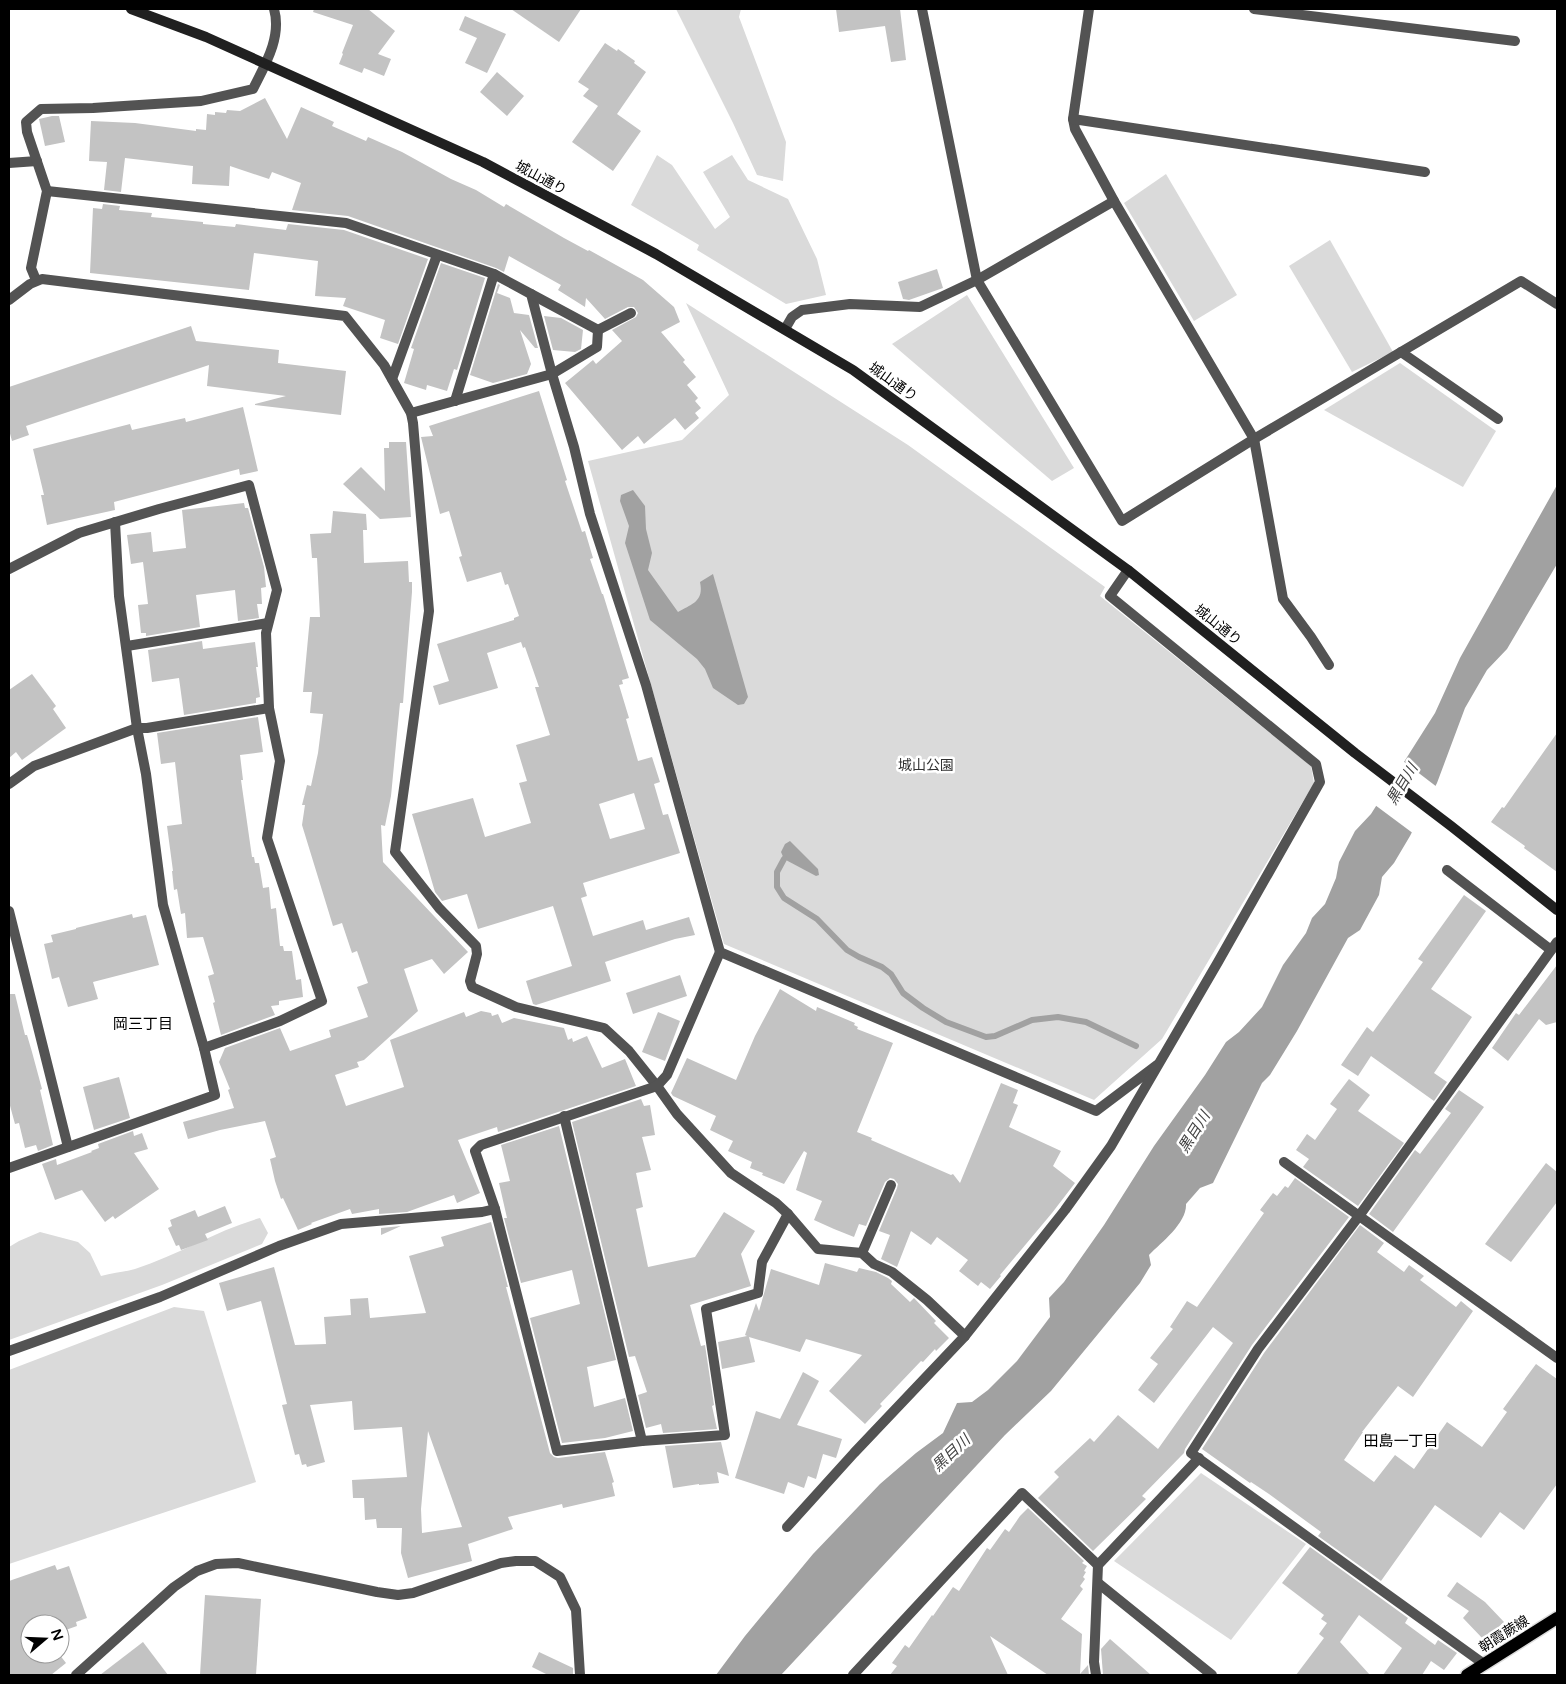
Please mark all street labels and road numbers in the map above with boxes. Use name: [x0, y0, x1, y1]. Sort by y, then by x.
street label: 城山通り: [512, 157, 570, 199]
street label: 城山通り: [865, 359, 921, 405]
street label: 城山通り: [1191, 601, 1245, 649]
street label: 朝霞蕨線: [1476, 1612, 1532, 1656]

